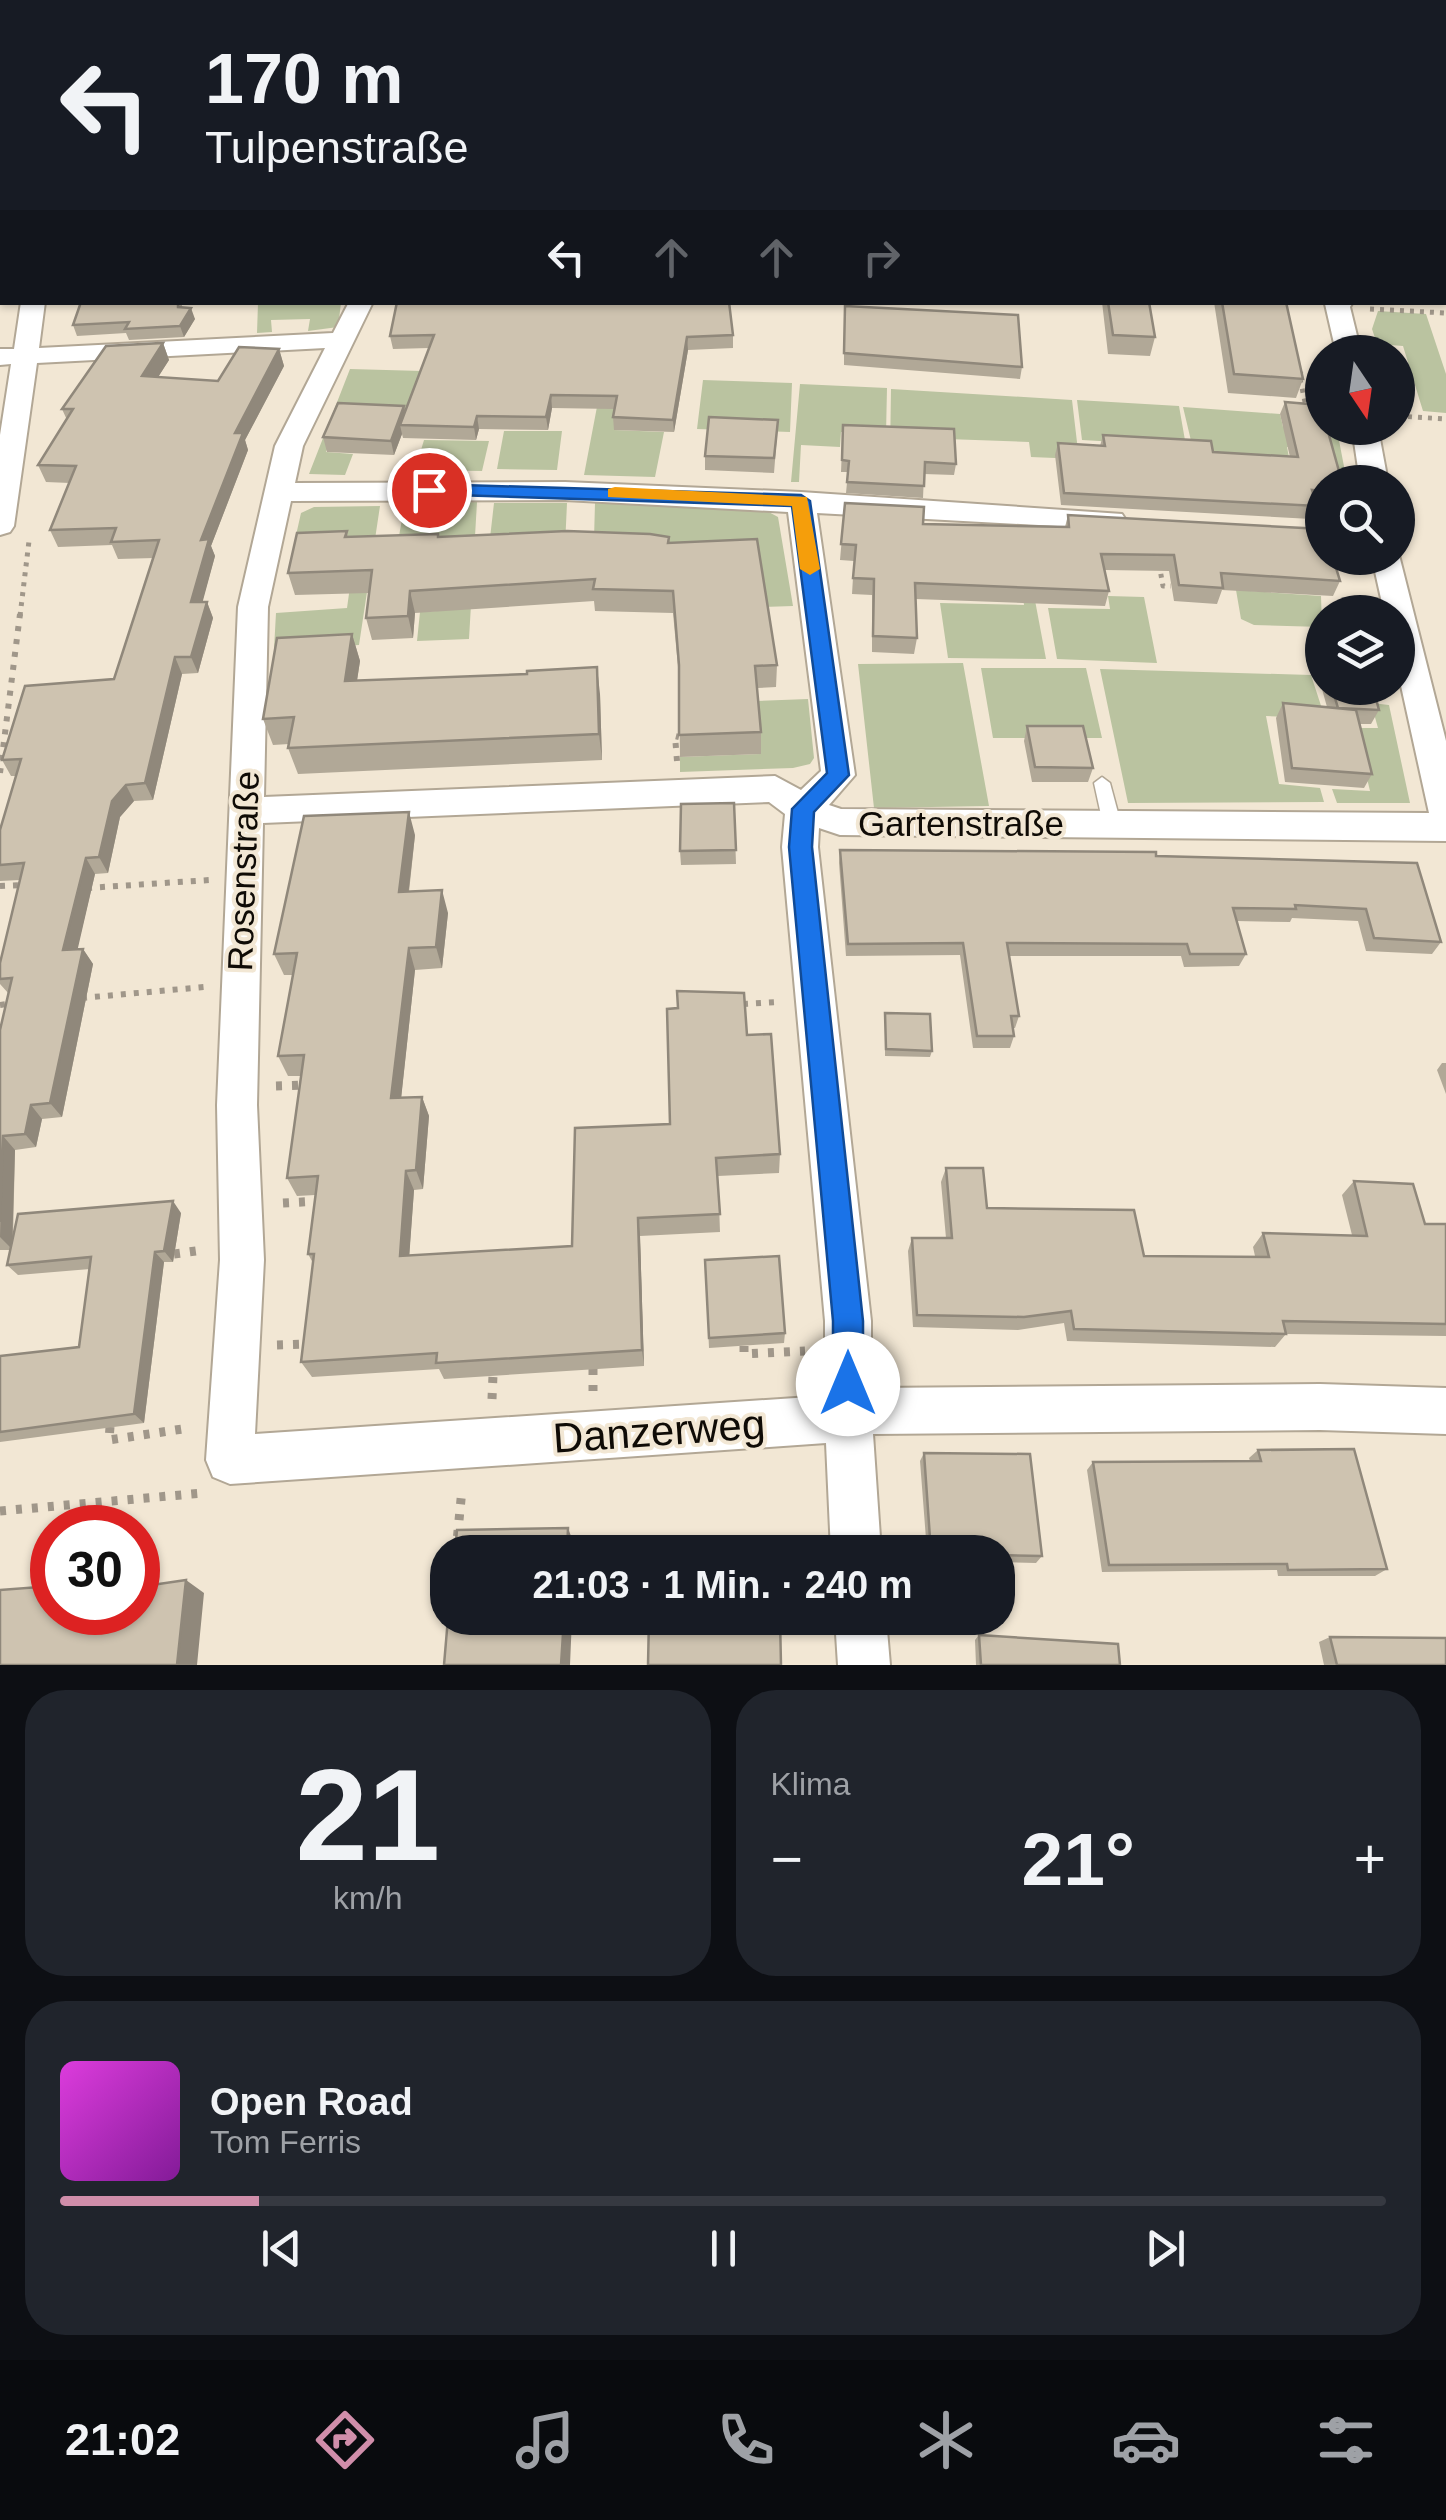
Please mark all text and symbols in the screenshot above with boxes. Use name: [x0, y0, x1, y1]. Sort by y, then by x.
icon: left: [40, 40, 170, 170]
text: 170 m: [205, 40, 403, 118]
text: Tulpenstraße: [205, 122, 468, 173]
icon: left: [539, 230, 594, 285]
icon: ahead: [644, 230, 699, 285]
icon: ahead: [749, 230, 804, 285]
icon: right: [854, 230, 909, 285]
north arrow: [1305, 335, 1415, 445]
map controls: [1305, 335, 1415, 705]
pin: [387, 448, 472, 533]
icon: arrive: [402, 463, 457, 518]
button: search: [1305, 465, 1415, 575]
button: layers: [1305, 595, 1415, 705]
street label: Rosenstraße: [220, 770, 266, 972]
street label: Gartenstraße: [858, 804, 1064, 843]
position arrow: [796, 1332, 900, 1436]
street label: Danzerweg: [551, 1400, 767, 1462]
speed limit sign: 30: [30, 1505, 160, 1635]
text: 21:03 · 1 Min. · 240 m: [532, 1564, 913, 1606]
text: 21: [295, 1742, 440, 1888]
text: Klima: [771, 1766, 851, 1802]
text: 21°: [1022, 1817, 1135, 1901]
text: −: [771, 1828, 803, 1890]
text: +: [1354, 1828, 1386, 1890]
text: km/h: [333, 1880, 402, 1916]
text: Open Road: [210, 2081, 413, 2123]
text: Tom Ferris: [210, 2124, 361, 2160]
icon: previous: [254, 2221, 309, 2276]
icon: pause: [696, 2221, 751, 2276]
icon: next: [1138, 2221, 1193, 2276]
icon: directions: [310, 2405, 380, 2475]
icon: music: [510, 2405, 580, 2475]
icon: phone: [711, 2405, 781, 2475]
icon: climate: [911, 2405, 981, 2475]
icon: car: [1111, 2405, 1181, 2475]
icon: filters: [1311, 2405, 1381, 2475]
text: 21:02: [65, 2414, 180, 2465]

